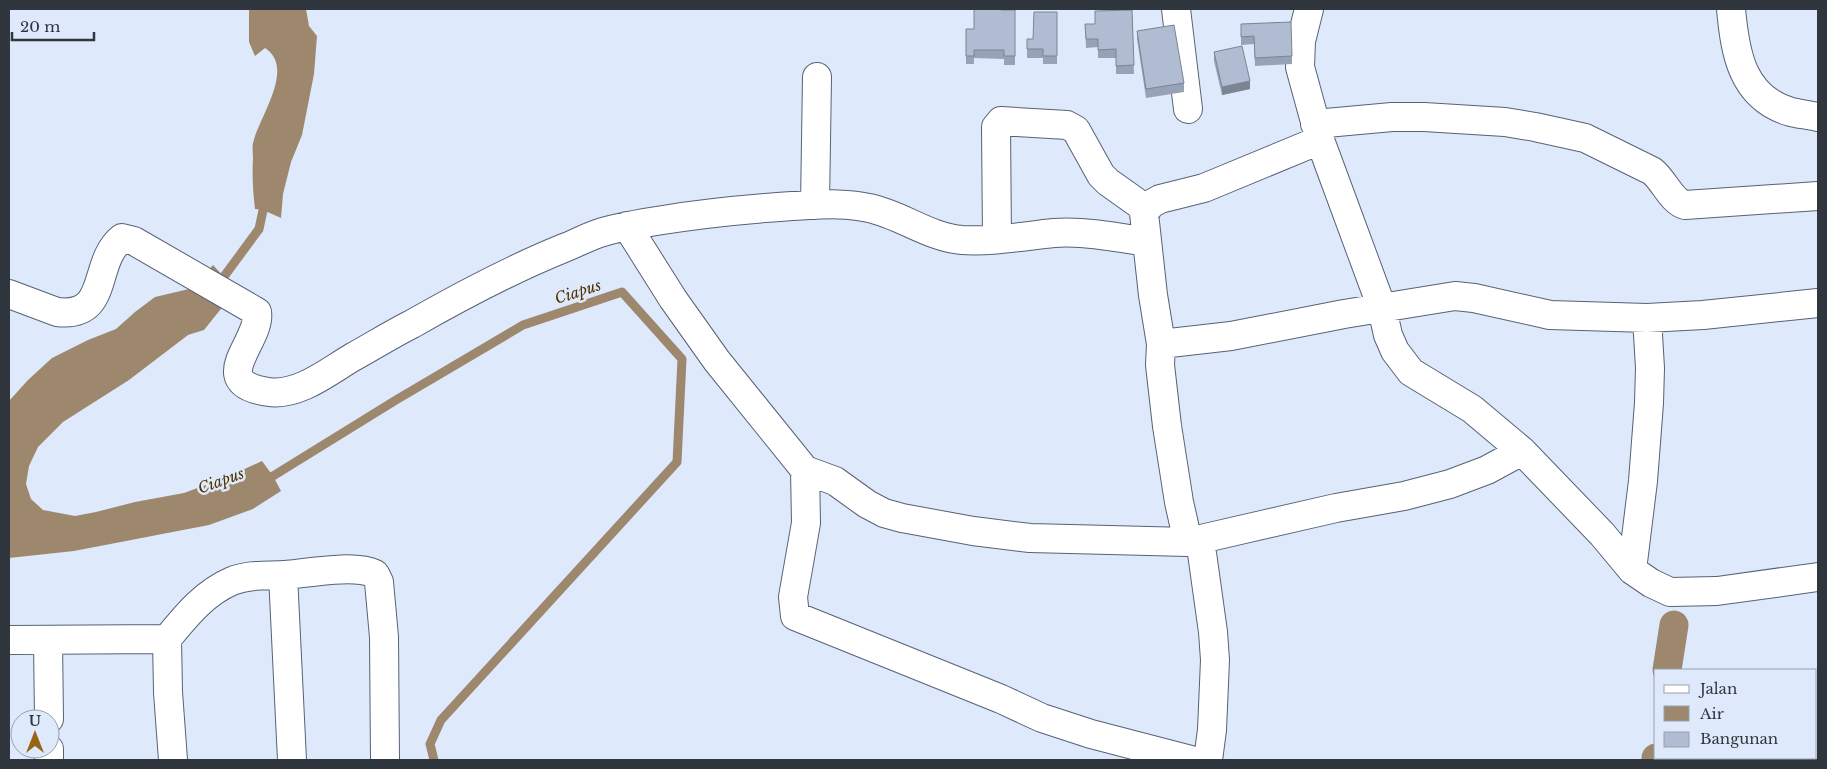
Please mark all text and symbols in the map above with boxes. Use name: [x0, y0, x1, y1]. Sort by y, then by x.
scale bar: [12, 10, 95, 42]
text: 20 m: [20, 17, 60, 36]
water label: Ciapus: [552, 275, 604, 308]
water label: Ciapus: [195, 463, 247, 498]
legend: [1654, 669, 1817, 759]
text: Jalan: [1698, 679, 1737, 698]
text: Air: [1699, 704, 1725, 723]
north arrow: [10, 709, 60, 759]
text: U: [29, 712, 42, 730]
text: Bangunan: [1700, 729, 1778, 748]

